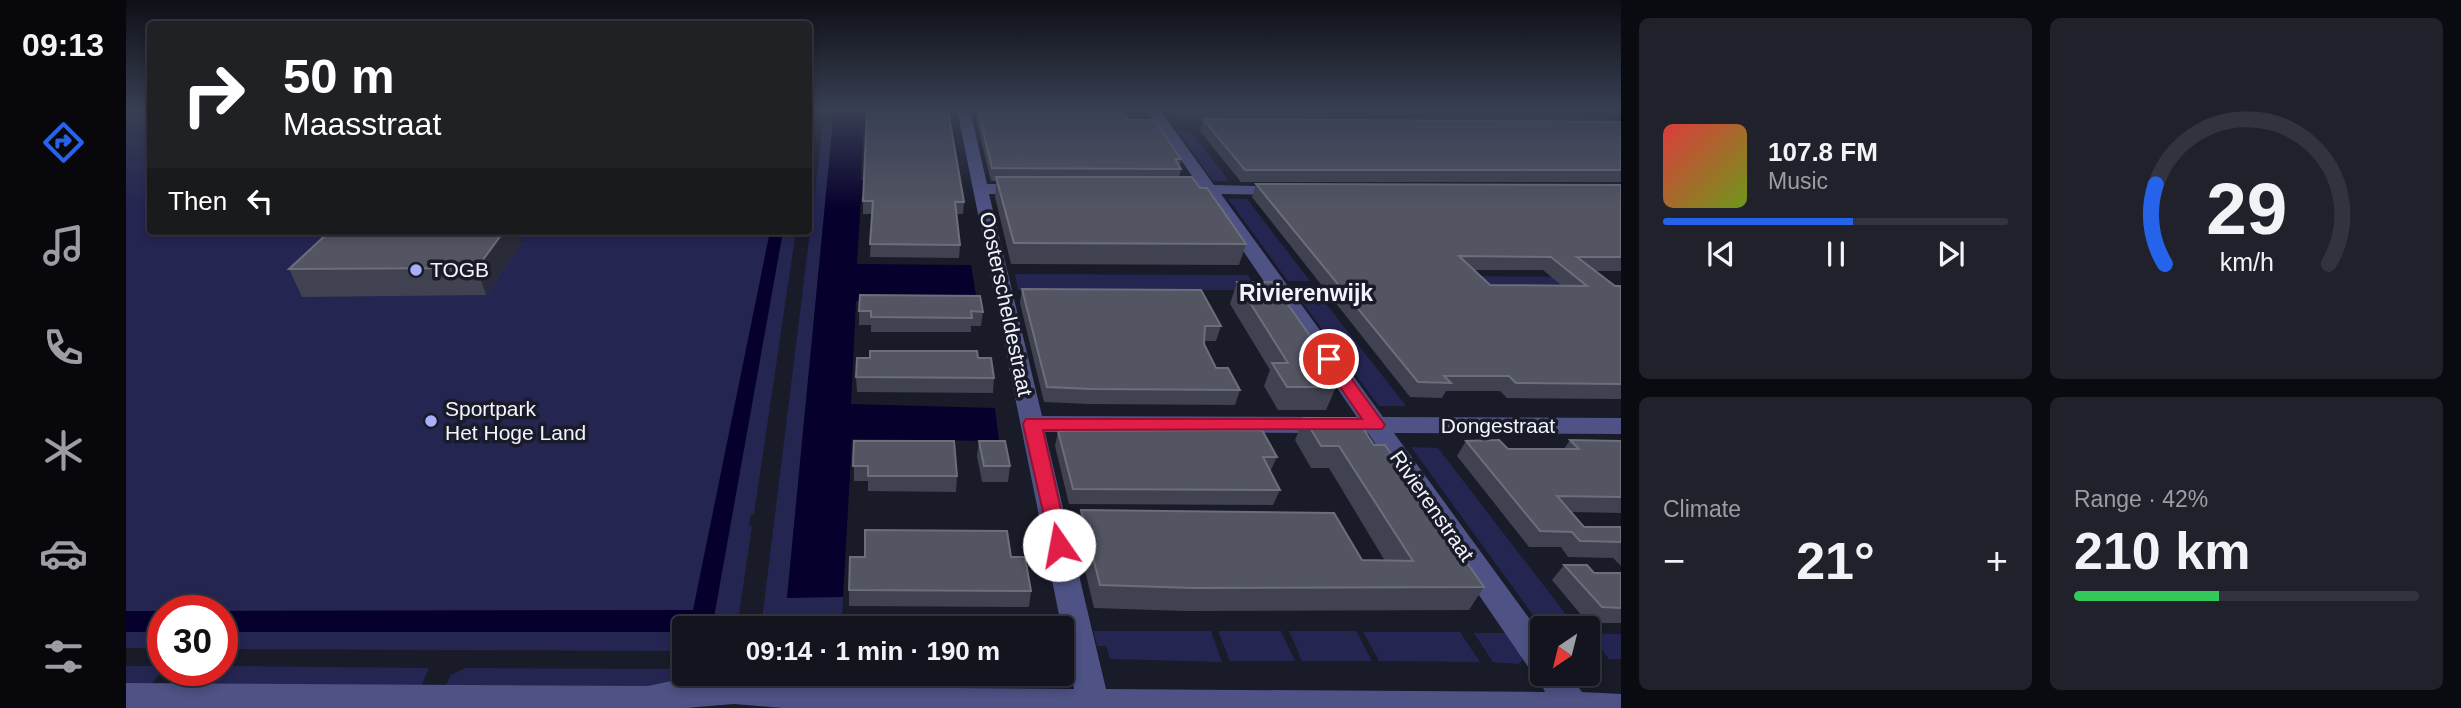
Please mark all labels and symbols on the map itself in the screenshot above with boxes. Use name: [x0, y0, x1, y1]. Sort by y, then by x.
street label: Oosterscheldestraat: [976, 210, 1037, 398]
place label: TOGB: [430, 258, 489, 281]
marker: TOGB: [408, 262, 424, 278]
district label: Rivierenwijk: [1239, 280, 1373, 306]
pin: [1299, 329, 1359, 389]
place label: Sportpark Het Hoge Land: [445, 397, 586, 444]
marker: Sportpark Het Hoge Land: [423, 413, 439, 429]
street label: Dongestraat: [1441, 414, 1555, 437]
street label: Rivierenstraat: [1386, 446, 1479, 565]
position arrow: [1022, 508, 1096, 582]
speed limit sign: 30: [147, 595, 238, 686]
north arrow: [1530, 616, 1600, 686]

